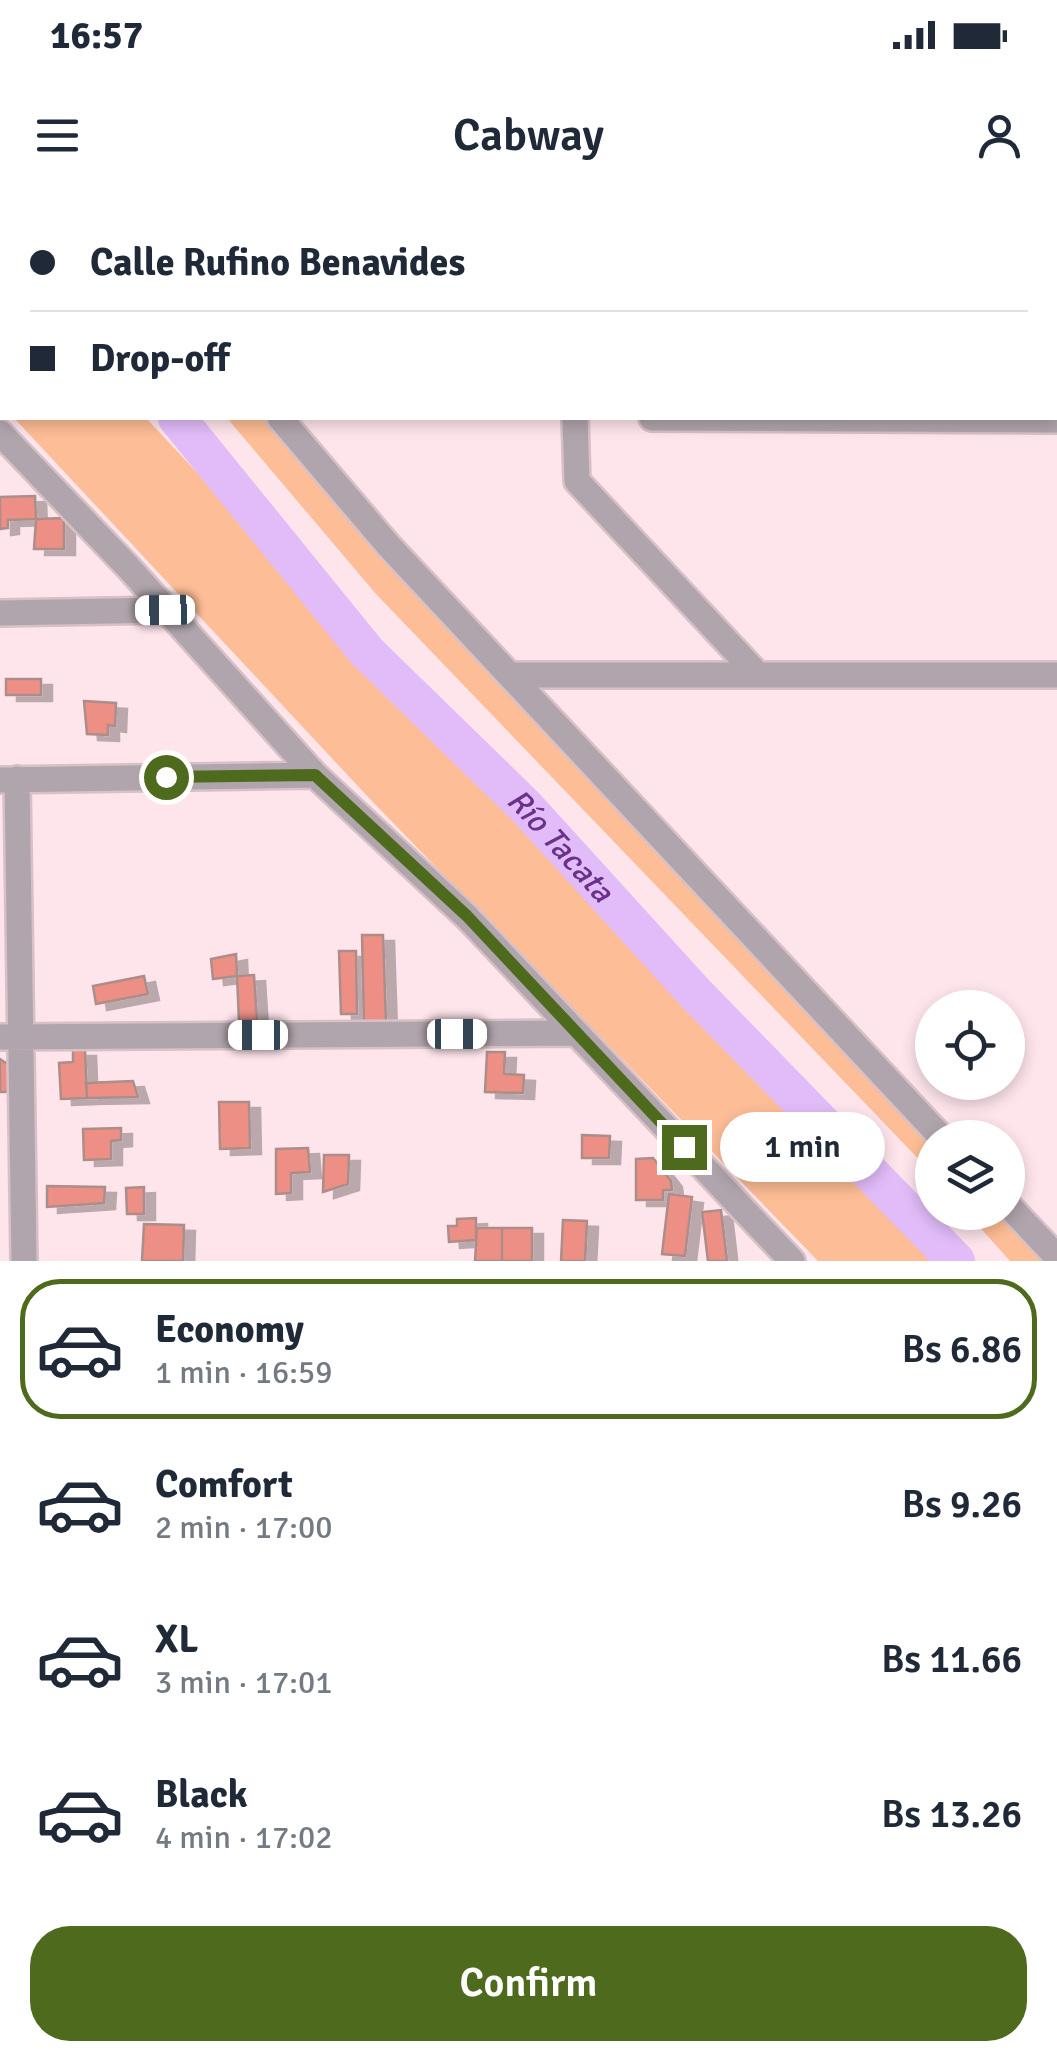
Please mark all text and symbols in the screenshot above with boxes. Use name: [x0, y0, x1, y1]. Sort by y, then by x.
text: 16:57: [50, 12, 143, 59]
icon: menu: [30, 108, 85, 163]
text: Cabway: [453, 108, 604, 163]
icon: person: [972, 108, 1027, 163]
text: Calle Rufino Benavides: [90, 239, 465, 286]
text: Drop-off: [90, 335, 230, 382]
car: [135, 594, 195, 626]
route start: [144, 755, 189, 800]
water label: Río Tacata: [499, 781, 622, 911]
map controls: [915, 990, 1025, 1230]
button: locate: [915, 990, 1025, 1100]
car: [427, 1019, 487, 1049]
car: [228, 1020, 288, 1050]
callout: 1 min: [719, 1112, 884, 1182]
button: layers: [915, 1120, 1025, 1230]
route end: [662, 1125, 707, 1170]
text: 1 min: [764, 1127, 841, 1166]
icon: car: [35, 1304, 125, 1394]
text: Economy: [155, 1306, 304, 1353]
text: Bs 6.86: [902, 1326, 1022, 1373]
text: 1 min · 16:59: [155, 1353, 333, 1392]
icon: car: [35, 1459, 125, 1549]
text: Comfort: [155, 1461, 293, 1508]
text: Bs 9.26: [902, 1481, 1022, 1528]
text: 2 min · 17:00: [155, 1508, 333, 1547]
icon: car: [35, 1614, 125, 1704]
text: XL: [155, 1616, 198, 1663]
text: Bs 11.66: [881, 1636, 1022, 1683]
text: 3 min · 17:01: [155, 1663, 333, 1702]
icon: car: [35, 1769, 125, 1859]
text: Black: [155, 1771, 248, 1818]
text: Bs 13.26: [881, 1791, 1022, 1838]
text: 4 min · 17:02: [155, 1818, 333, 1857]
button: Confirm: [30, 1926, 1027, 2041]

